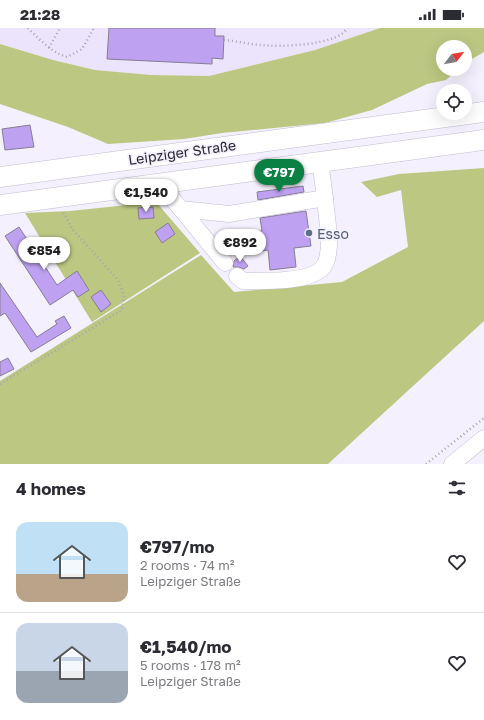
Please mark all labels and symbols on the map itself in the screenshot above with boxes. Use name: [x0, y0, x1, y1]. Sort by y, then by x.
north arrow: [436, 40, 472, 76]
street label: Leipziger Straße: [127, 136, 237, 168]
pin: €797: [255, 159, 303, 193]
pin: €1,540: [113, 179, 179, 213]
place label: Esso: [317, 225, 349, 242]
marker: Esso: [304, 228, 314, 238]
pin: €892: [216, 229, 264, 263]
pin: €854: [20, 237, 68, 271]

